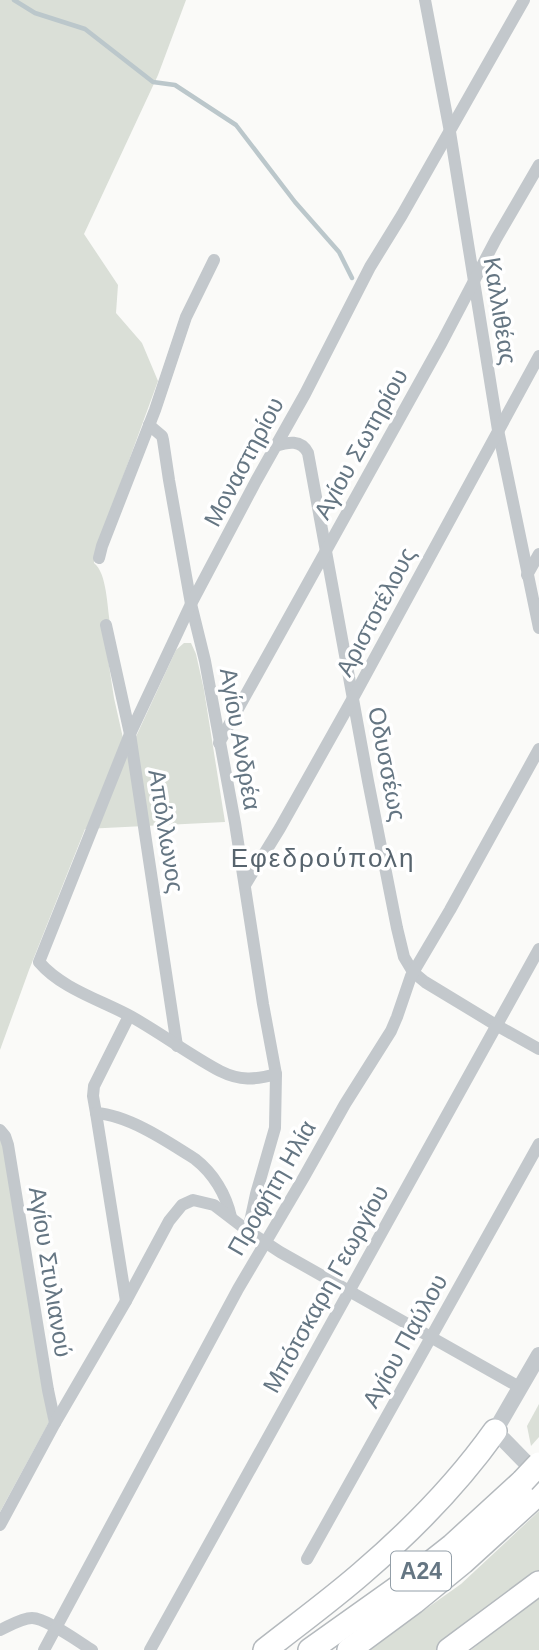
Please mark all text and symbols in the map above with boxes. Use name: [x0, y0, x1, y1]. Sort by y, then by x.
street label: Καλλιθέας: [479, 255, 522, 367]
street label: Αγίου Σωτηρίου: [308, 364, 413, 524]
street label: Μοναστηρίου: [198, 393, 289, 531]
street label: Αριστοτέλους: [330, 543, 421, 681]
street label: Αγίου Ανδρέα: [215, 666, 266, 812]
street label: Οδυσσέως: [363, 705, 412, 823]
street label: Απόλλωνος: [143, 767, 190, 895]
district label: Εφεδρούπολη: [231, 843, 415, 873]
street label: Προφήτη Ηλία: [222, 1115, 321, 1260]
street label: Μπότσκαρη Γεωργίου: [257, 1180, 394, 1397]
street label: Αγίου Στυλιανού: [24, 1185, 77, 1359]
street label: Αγίου Παύλου: [357, 1269, 452, 1412]
road number: Α24: [391, 1552, 451, 1590]

